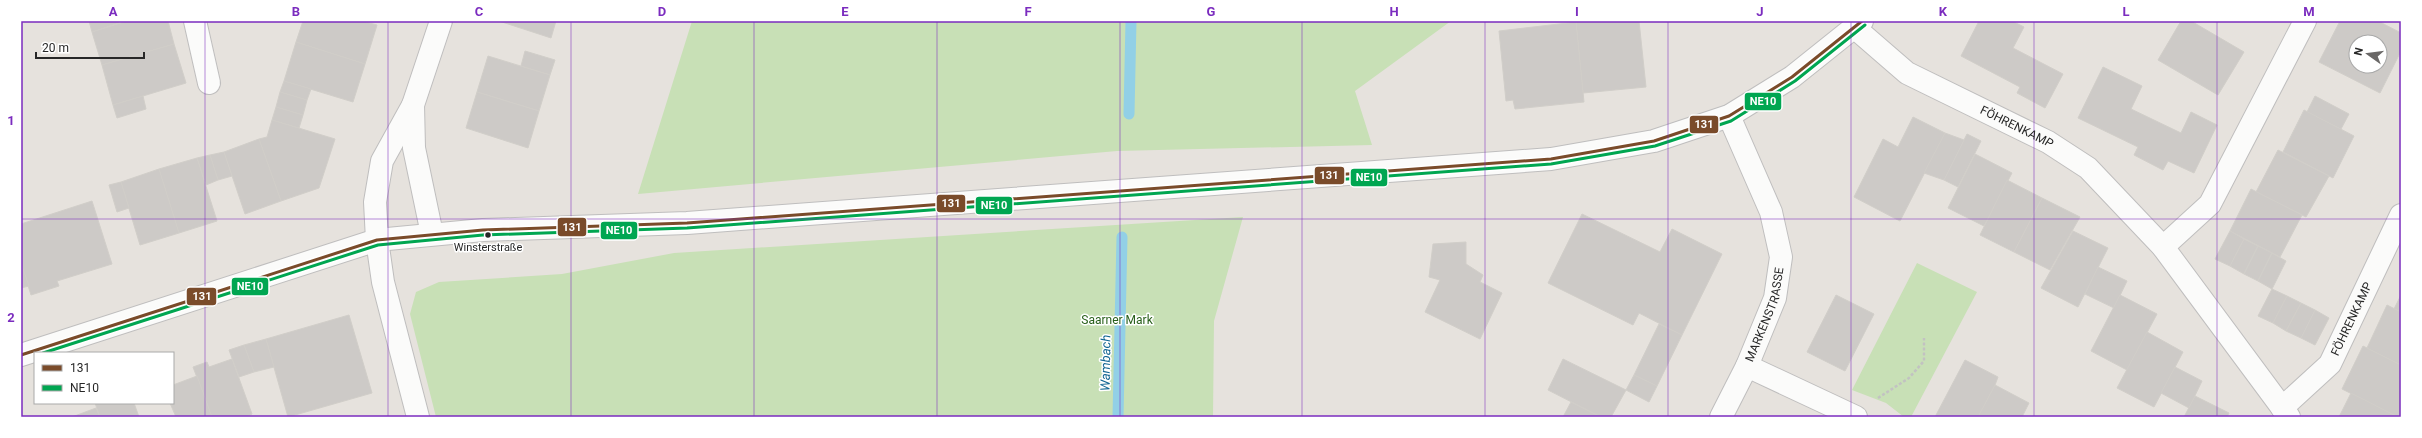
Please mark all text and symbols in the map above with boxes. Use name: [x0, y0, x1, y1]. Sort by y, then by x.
text: A: [109, 4, 118, 19]
text: B: [292, 4, 300, 19]
text: C: [475, 4, 484, 19]
text: D: [658, 4, 666, 19]
text: E: [841, 4, 849, 19]
text: F: [1024, 4, 1032, 19]
text: G: [1207, 4, 1216, 19]
text: H: [1389, 4, 1399, 19]
text: I: [1575, 4, 1579, 19]
text: J: [1756, 4, 1764, 19]
text: K: [1939, 4, 1948, 19]
text: L: [2122, 4, 2130, 19]
text: M: [2303, 4, 2315, 19]
scale bar: [36, 34, 144, 60]
north arrow: [2348, 34, 2388, 74]
text: 20 m: [42, 41, 69, 55]
text: N: [2352, 46, 2366, 57]
line badge: NE10: [1744, 92, 1782, 111]
text: NE10: [1750, 95, 1776, 108]
street label: FÖHRENKAMP: [1978, 103, 2056, 151]
text: 1: [7, 113, 15, 128]
line badge: 131: [1689, 115, 1719, 134]
text: 131: [1695, 118, 1713, 131]
line badge: 131: [1314, 166, 1345, 185]
line badge: NE10: [1350, 168, 1388, 187]
text: 131: [1320, 169, 1338, 182]
text: NE10: [1356, 171, 1382, 184]
line badge: 131: [936, 194, 966, 213]
line badge: NE10: [975, 196, 1013, 215]
text: 131: [942, 197, 960, 210]
text: NE10: [981, 199, 1007, 212]
line badge: 131: [557, 217, 587, 237]
text: 131: [563, 221, 581, 234]
line badge: NE10: [600, 221, 638, 240]
text: NE10: [606, 224, 632, 237]
marker: Winsterstraße: [483, 230, 493, 240]
place label: Winsterstraße: [454, 241, 522, 254]
street label: MARKENSTRASSE: [1742, 266, 1786, 364]
line badge: NE10: [231, 277, 269, 296]
text: NE10: [237, 280, 263, 293]
street label: FÖHRENKAMP: [2328, 280, 2375, 358]
line badge: 131: [186, 287, 217, 306]
text: 131: [193, 290, 211, 303]
text: 2: [7, 310, 15, 325]
park label: Saarner Mark: [1081, 313, 1154, 327]
water label: Wambach: [1098, 335, 1113, 391]
legend: [34, 352, 174, 404]
text: 131: [70, 361, 90, 375]
text: NE10: [70, 381, 99, 395]

